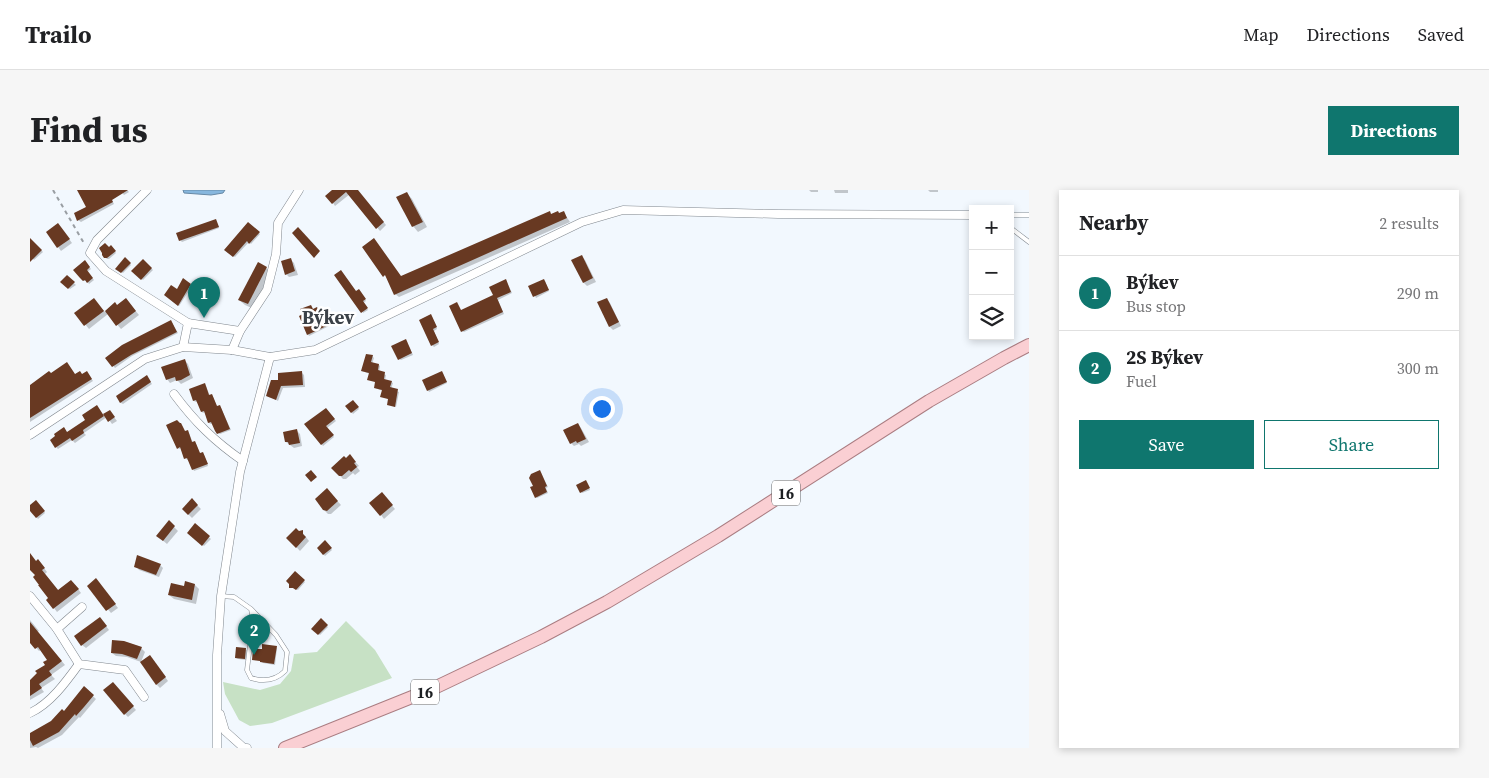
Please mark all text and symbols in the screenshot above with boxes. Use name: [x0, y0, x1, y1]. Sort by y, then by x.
text: Trailo: [25, 18, 92, 51]
text: Map: [1243, 22, 1279, 47]
text: Directions: [1307, 22, 1390, 47]
text: Saved: [1418, 22, 1464, 47]
text: Find us: [30, 106, 148, 154]
button: Directions: [1328, 106, 1459, 155]
map controls: [969, 205, 1014, 340]
button: +: [969, 205, 1014, 250]
text: Nearby: [1079, 208, 1149, 237]
text: 2 results: [1379, 212, 1439, 234]
button: −: [969, 250, 1014, 295]
text: Býkev: [1126, 269, 1179, 295]
pin: 1: [188, 277, 220, 318]
text: 1: [1091, 282, 1099, 304]
text: 290 m: [1397, 282, 1439, 304]
button: layers: [969, 295, 1014, 340]
text: Bus stop: [1126, 295, 1186, 317]
district label: Býkev: [302, 304, 354, 330]
text: 2S Býkev: [1126, 344, 1203, 370]
text: 2: [1091, 357, 1099, 379]
text: 300 m: [1397, 357, 1439, 379]
text: Fuel: [1126, 370, 1157, 392]
your location: [589, 396, 615, 422]
button: Save: [1079, 420, 1254, 469]
button: Share: [1264, 420, 1439, 469]
road number: 16: [772, 480, 800, 506]
pin: 2: [238, 614, 270, 655]
road number: 16: [411, 680, 439, 704]

